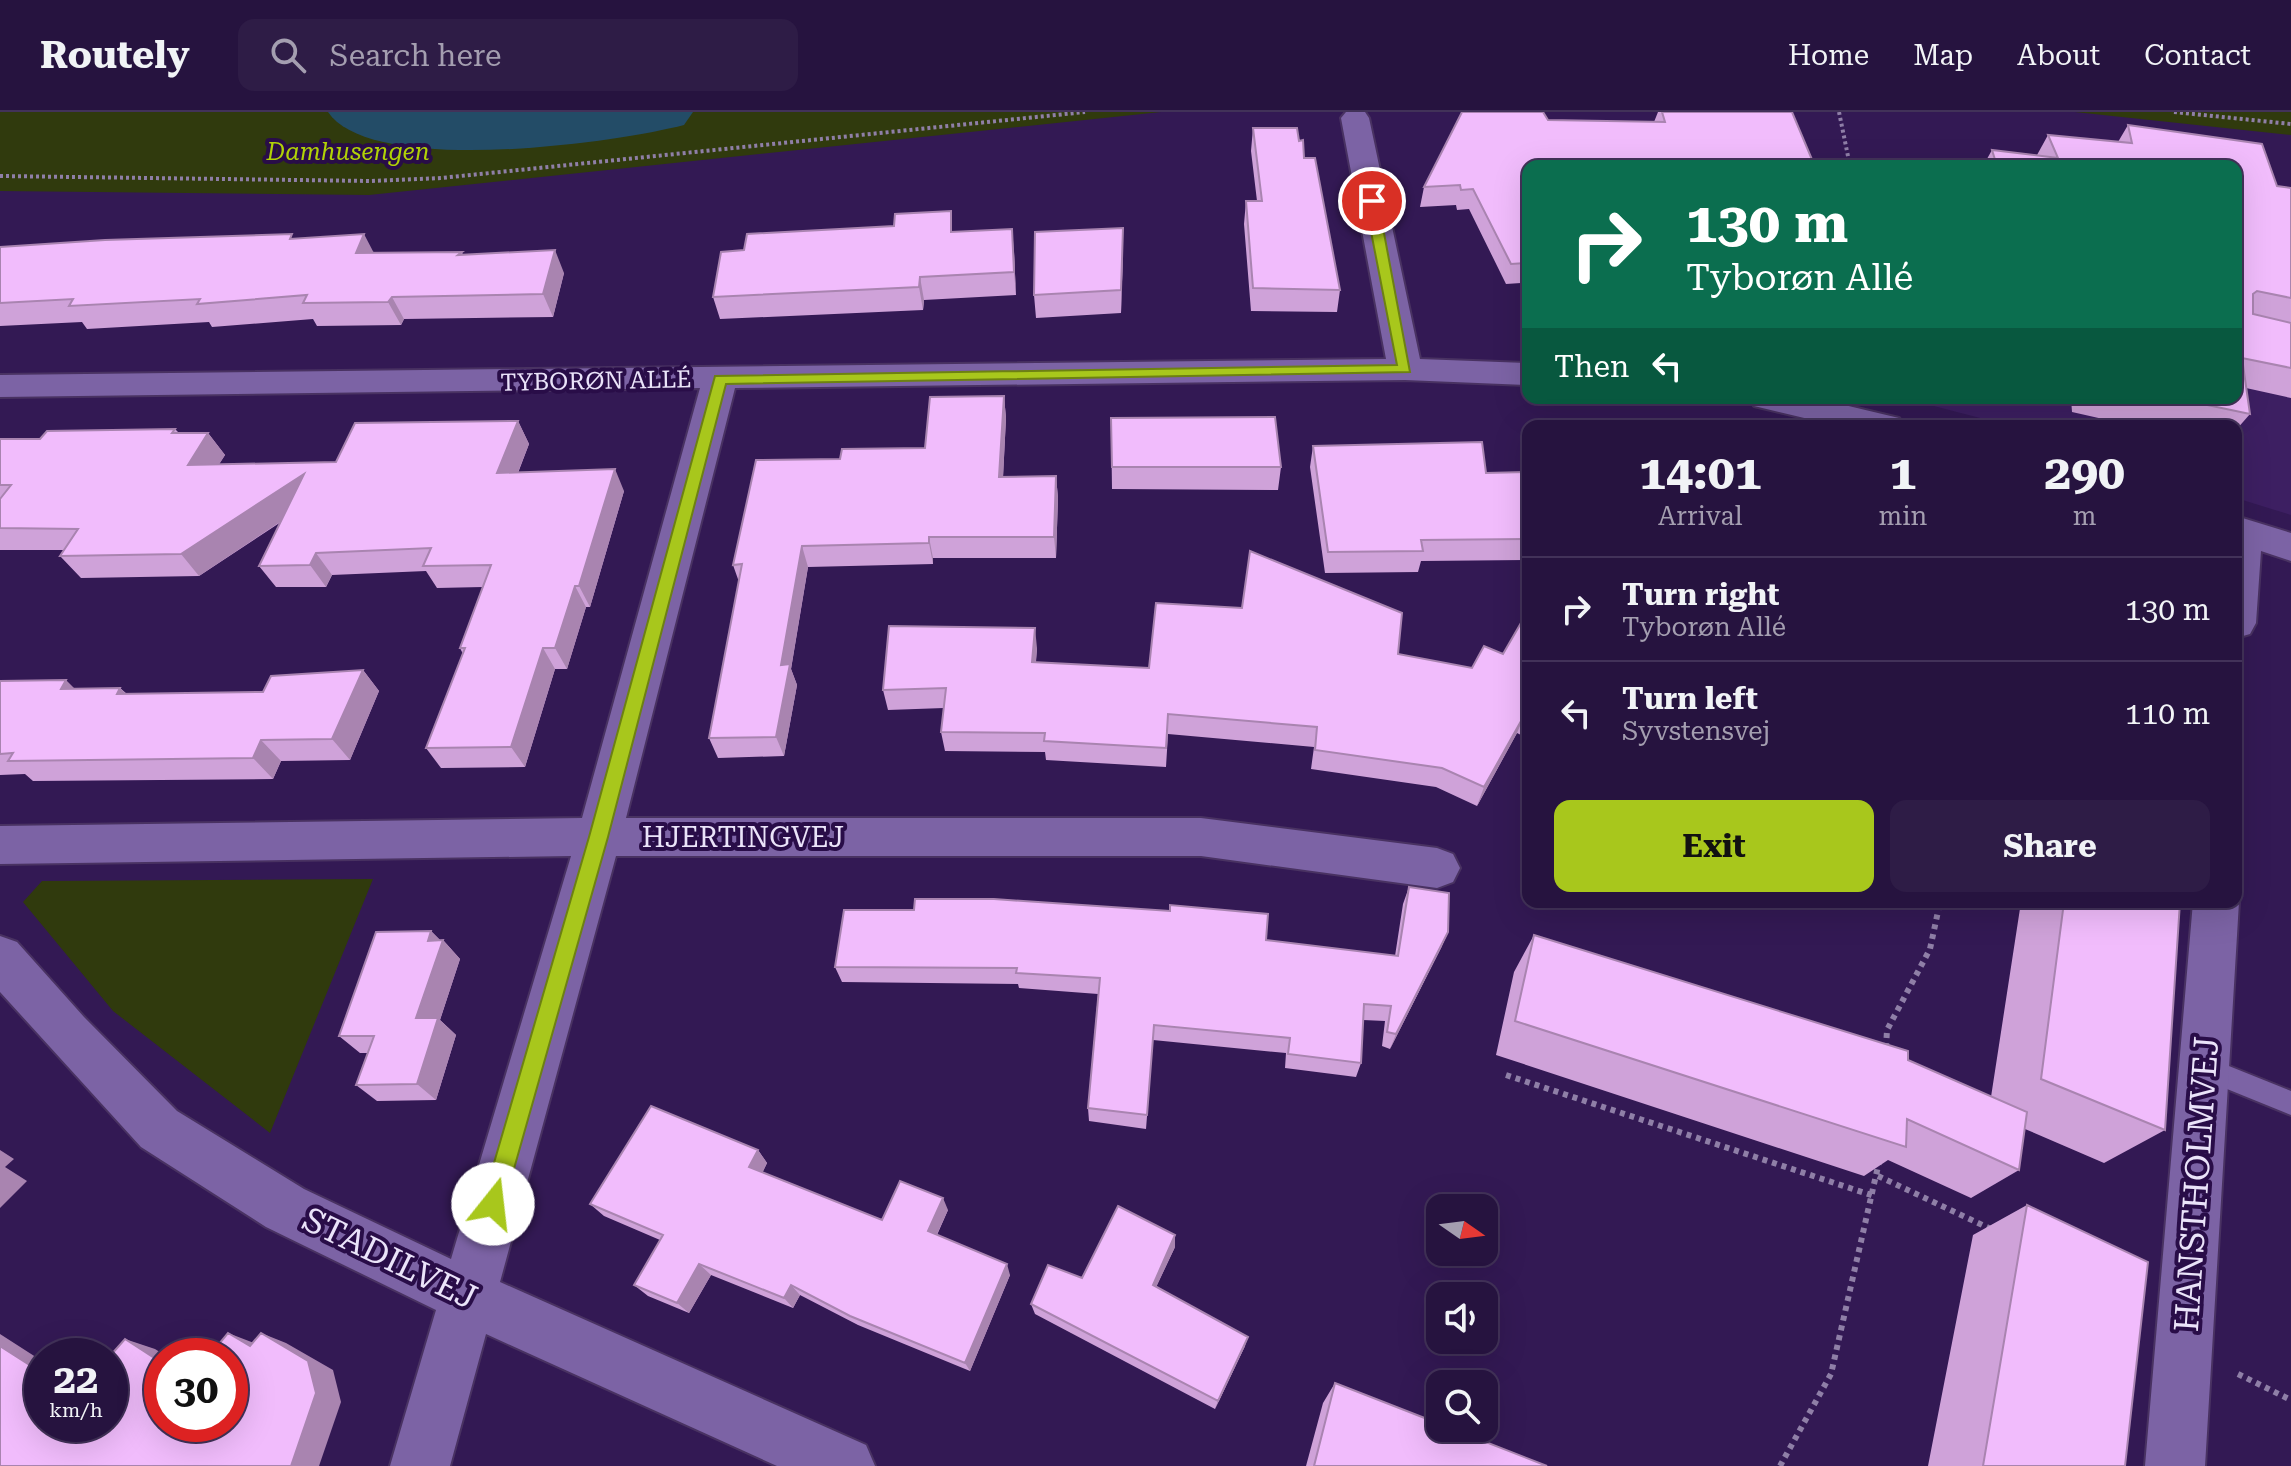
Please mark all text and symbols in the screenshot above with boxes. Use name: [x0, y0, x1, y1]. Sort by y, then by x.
search box: [238, 19, 798, 91]
text: Routely: [40, 33, 190, 77]
icon: search: [266, 33, 310, 77]
text: Search here: [330, 38, 501, 73]
text: Home: [1788, 39, 1869, 72]
text: Map: [1913, 39, 1973, 72]
text: About: [2017, 39, 2100, 72]
text: Contact: [2144, 39, 2251, 72]
park label: Damhusengen: [265, 138, 430, 166]
pin: [1338, 167, 1406, 235]
icon: arrive: [1350, 179, 1394, 223]
text: 130 m: [1686, 190, 1848, 256]
icon: right: [1554, 192, 1658, 296]
text: Tyborøn Allé: [1686, 257, 1913, 299]
icon: left: [1645, 344, 1689, 388]
text: Then: [1554, 349, 1629, 384]
street label: TYBORØN ALLÉ: [500, 364, 692, 397]
text: 14:01: [1639, 445, 1762, 501]
text: 1: [1889, 445, 1916, 501]
text: 290: [2044, 445, 2125, 501]
text: Arrival: [1658, 501, 1743, 531]
text: min: [1879, 501, 1927, 531]
text: m: [2073, 501, 2097, 531]
text: Turn right: [1622, 577, 1779, 612]
icon: right: [1554, 587, 1598, 631]
text: 130 m: [2125, 592, 2210, 627]
text: Tyborøn Allé: [1622, 612, 1786, 642]
text: Turn left: [1622, 681, 1758, 716]
icon: left: [1554, 691, 1598, 735]
text: 110 m: [2125, 696, 2210, 731]
text: Syvstensvej: [1622, 716, 1770, 746]
button: Exit: [1554, 800, 1874, 892]
button: Share: [1890, 800, 2210, 892]
street label: HJERTINGVEJ: [642, 821, 844, 854]
street label: HANSTHOLMVEJ: [2166, 1035, 2226, 1333]
position arrow: [451, 1162, 535, 1246]
north arrow: [1426, 1194, 1498, 1266]
map controls: [1426, 1194, 1498, 1442]
street label: STADILVEJ: [296, 1199, 484, 1317]
button: sound: [1426, 1282, 1498, 1354]
speed limit sign: 30: [144, 1338, 248, 1442]
text: 22: [54, 1356, 98, 1403]
button: search: [1426, 1370, 1498, 1442]
text: km/h: [49, 1398, 103, 1422]

